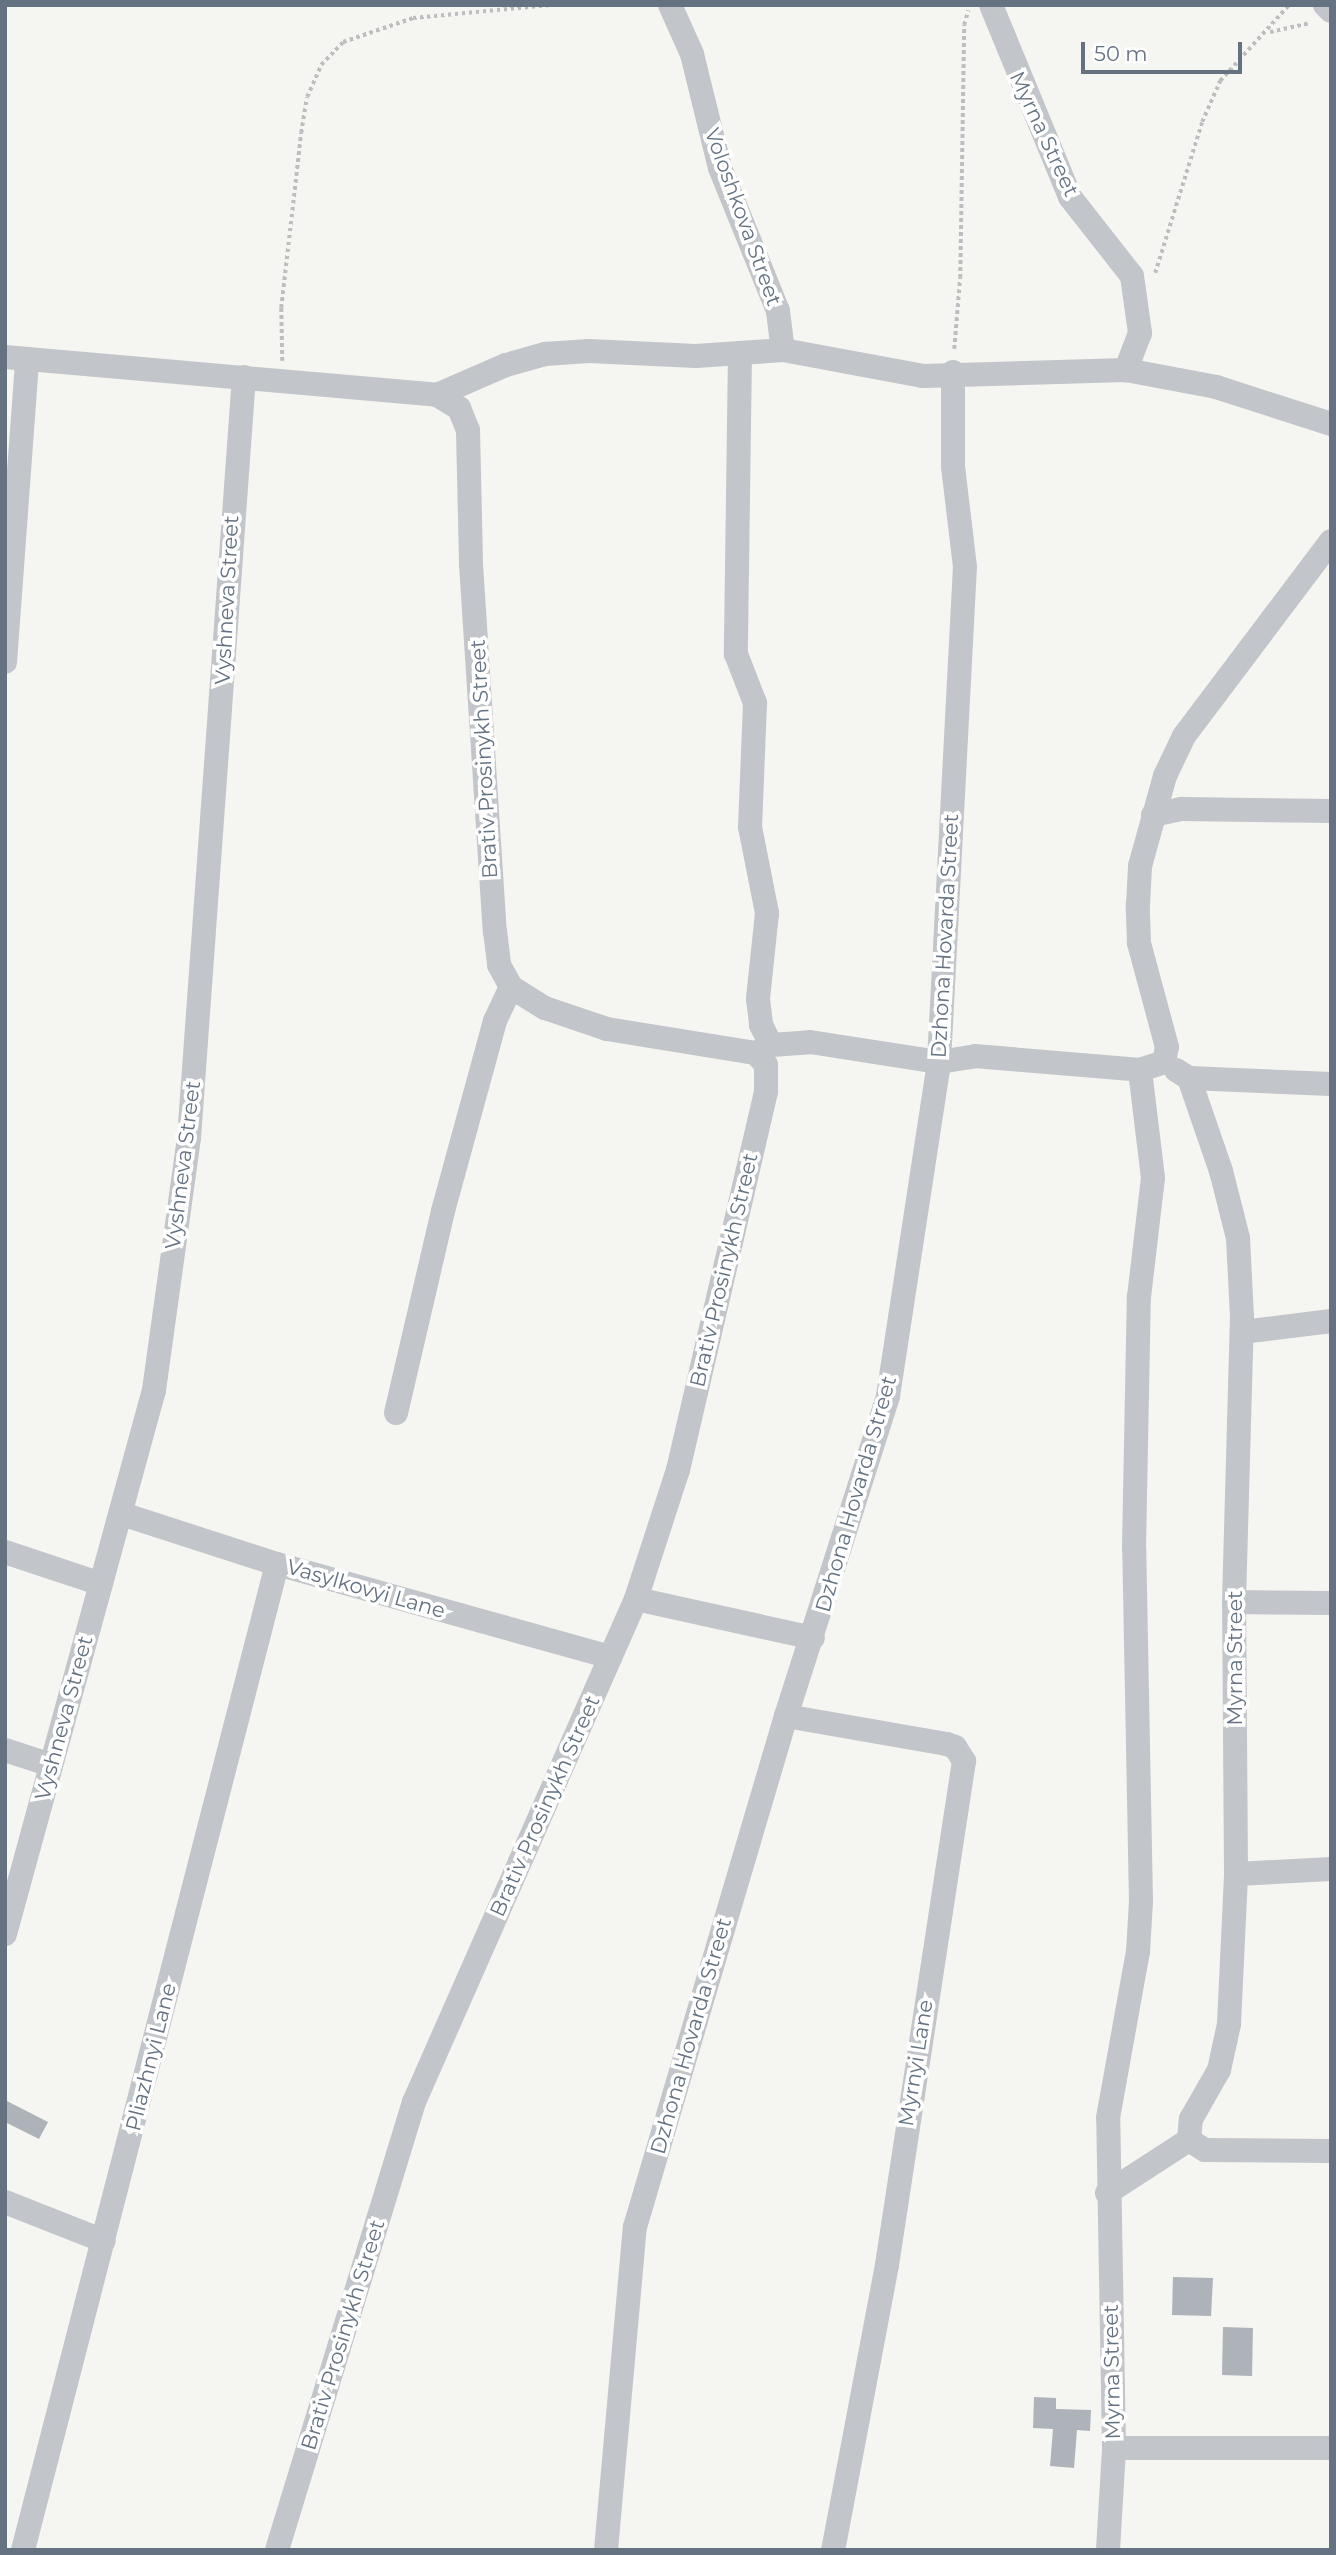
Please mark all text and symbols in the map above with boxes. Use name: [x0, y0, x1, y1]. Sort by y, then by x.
scale bar: [1084, 28, 1245, 72]
text: 50 m: [1094, 41, 1148, 66]
street label: Myrna Street: [1004, 67, 1084, 201]
street label: Voloshkova Street: [699, 125, 787, 309]
street label: Vyshneva Street: [210, 515, 244, 685]
street label: Brativ Prosinykh Street: [465, 639, 503, 879]
street label: Dzhona Hovarda Street: [926, 813, 964, 1059]
street label: Vyshneva Street: [160, 1079, 206, 1251]
street label: Brativ Prosinykh Street: [685, 1150, 763, 1390]
street label: Dzhona Hovarda Street: [810, 1373, 902, 1615]
street label: Vasylkovyi Lane: [284, 1554, 448, 1624]
street label: Myrna Street: [1222, 1590, 1248, 1726]
street label: Vyshneva Street: [30, 1633, 98, 1803]
street label: Brativ Prosinykh Street: [485, 1691, 605, 1921]
street label: Dzhona Hovarda Street: [645, 1915, 737, 2157]
street label: Pliazhnyi Lane: [120, 1980, 182, 2134]
street label: Myrnyi Lane: [894, 1998, 938, 2128]
street label: Brativ Prosinykh Street: [296, 2217, 390, 2453]
street label: Myrna Street: [1098, 2304, 1126, 2440]

